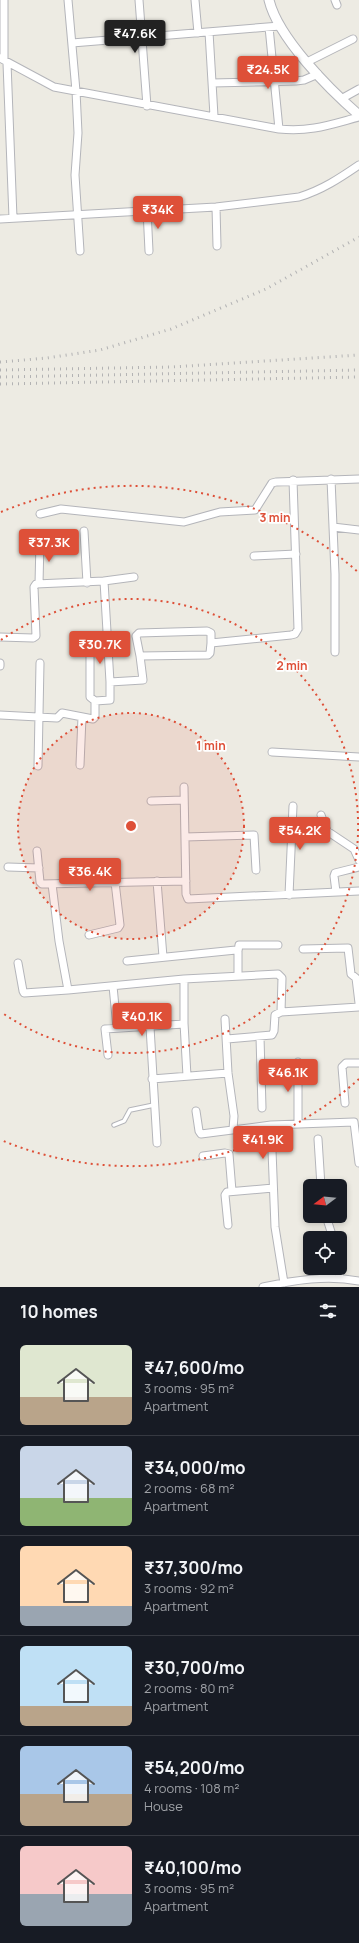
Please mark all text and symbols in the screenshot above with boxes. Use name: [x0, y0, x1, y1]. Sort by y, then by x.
pin: ₹47.6K: [102, 20, 168, 54]
text: ₹47.6K: [113, 24, 157, 42]
pin: ₹24.5K: [235, 56, 301, 90]
text: ₹24.5K: [246, 60, 290, 78]
pin: ₹34K: [134, 196, 182, 230]
text: ₹34K: [142, 200, 174, 218]
text: 3 min: [259, 509, 291, 526]
pin: ₹37.3K: [16, 529, 82, 563]
text: ₹37.3K: [28, 533, 70, 551]
pin: ₹30.7K: [67, 631, 133, 665]
text: ₹30.7K: [78, 635, 122, 653]
text: 2 min: [276, 657, 308, 674]
text: 1 min: [196, 737, 226, 754]
pin: ₹54.2K: [267, 817, 333, 851]
centre of rings: [124, 819, 138, 833]
text: ₹54.2K: [278, 821, 322, 839]
pin: ₹36.4K: [57, 858, 123, 892]
text: ₹36.4K: [68, 862, 112, 880]
pin: ₹40.1K: [109, 1003, 175, 1037]
text: ₹40.1K: [122, 1007, 163, 1025]
pin: ₹46.1K: [255, 1059, 321, 1093]
text: ₹46.1K: [268, 1063, 308, 1081]
pin: ₹41.9K: [230, 1126, 296, 1160]
text: ₹41.9K: [242, 1130, 284, 1148]
north arrow: [303, 1179, 347, 1223]
map controls: [303, 1179, 347, 1275]
button: locate: [303, 1231, 347, 1275]
text: 10 homes: [20, 1300, 98, 1323]
icon: filters: [317, 1300, 339, 1322]
text: ₹47,600/mo: [144, 1356, 244, 1379]
icon: home: [52, 1361, 100, 1409]
text: 3 rooms · 95 m²: [144, 1379, 234, 1397]
text: Apartment: [144, 1397, 208, 1415]
text: ₹34,000/mo: [144, 1456, 246, 1479]
icon: home: [52, 1462, 100, 1510]
text: 2 rooms · 68 m²: [144, 1479, 234, 1497]
text: Apartment: [144, 1497, 208, 1515]
text: ₹37,300/mo: [144, 1556, 243, 1579]
icon: home: [52, 1562, 100, 1610]
text: 3 rooms · 92 m²: [144, 1579, 234, 1597]
text: Apartment: [144, 1597, 208, 1615]
text: ₹30,700/mo: [144, 1656, 245, 1679]
icon: home: [52, 1662, 100, 1710]
text: 2 rooms · 80 m²: [144, 1679, 234, 1697]
text: Apartment: [144, 1697, 208, 1715]
text: ₹54,200/mo: [144, 1756, 245, 1779]
icon: home: [52, 1762, 100, 1810]
text: 4 rooms · 108 m²: [144, 1779, 240, 1797]
text: House: [144, 1797, 183, 1815]
text: ₹40,100/mo: [144, 1856, 241, 1879]
icon: home: [52, 1862, 100, 1910]
text: 3 rooms · 95 m²: [144, 1879, 234, 1897]
text: Apartment: [144, 1897, 208, 1915]

